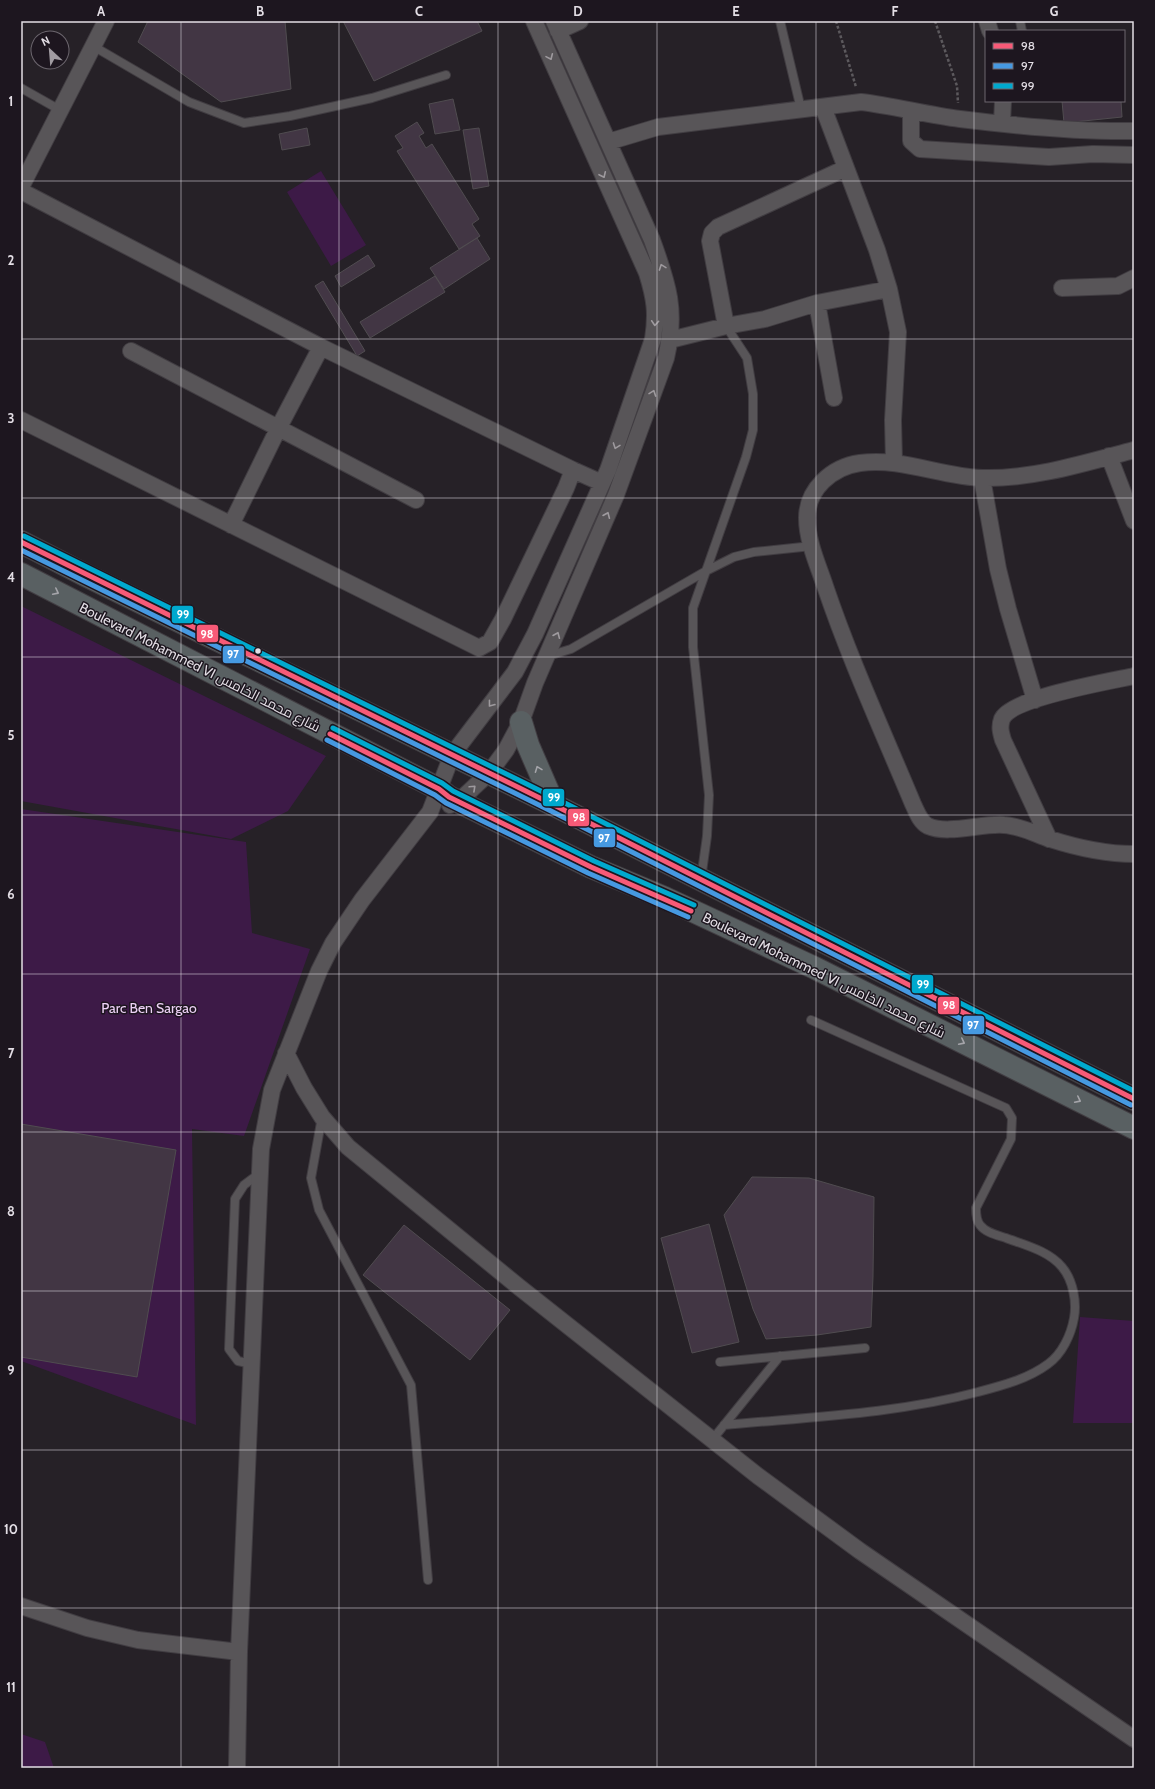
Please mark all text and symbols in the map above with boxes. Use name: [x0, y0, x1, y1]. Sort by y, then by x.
text: A: [97, 3, 106, 19]
text: B: [256, 3, 264, 19]
text: C: [415, 3, 423, 19]
text: D: [573, 3, 583, 19]
text: E: [732, 3, 740, 19]
text: F: [892, 3, 899, 19]
text: G: [1050, 3, 1059, 19]
north arrow: [30, 30, 70, 70]
legend: [985, 30, 1125, 102]
text: N: [39, 33, 52, 49]
text: 98: [1021, 38, 1035, 53]
one-way arrow: [545, 52, 553, 60]
text: 97: [1021, 58, 1034, 73]
text: 99: [1021, 78, 1035, 93]
text: 1: [9, 93, 13, 109]
one-way arrow: [598, 171, 606, 179]
text: 2: [8, 252, 15, 268]
one-way arrow: [658, 264, 666, 271]
one-way arrow: [651, 320, 660, 326]
one-way arrow: [648, 390, 656, 397]
text: 3: [7, 410, 15, 426]
one-way arrow: [613, 443, 621, 450]
one-way arrow: [602, 512, 610, 519]
text: 4: [7, 569, 15, 585]
one-way arrow: [51, 587, 59, 595]
street label: Boulevard Mohammed VI شارع محمد الخامس: [77, 598, 323, 736]
line badge: 99: [171, 605, 194, 624]
text: 99: [177, 607, 189, 621]
line badge: 98: [196, 624, 219, 643]
text: 98: [201, 627, 214, 641]
one-way arrow: [552, 631, 560, 638]
line badge: 97: [222, 645, 245, 664]
unlabelled marker: [253, 646, 263, 656]
text: 97: [227, 647, 239, 661]
one-way arrow: [489, 699, 496, 706]
text: 5: [8, 727, 15, 743]
one-way arrow: [534, 766, 542, 773]
one-way arrow: [468, 785, 476, 793]
line badge: 99: [542, 788, 565, 807]
text: 99: [548, 790, 560, 804]
line badge: 98: [567, 808, 590, 827]
text: 98: [573, 810, 586, 824]
line badge: 97: [593, 828, 616, 848]
text: 97: [598, 831, 610, 845]
text: 6: [7, 886, 15, 902]
street label: Boulevard Mohammed VI شارع محمد الخامس: [700, 908, 948, 1042]
line badge: 99: [911, 974, 934, 994]
text: 99: [917, 977, 929, 991]
line badge: 98: [937, 996, 960, 1015]
text: 98: [943, 998, 956, 1012]
park label: Parc Ben Sargao: [101, 999, 197, 1017]
line badge: 97: [962, 1015, 985, 1035]
text: 97: [967, 1018, 979, 1032]
one-way arrow: [958, 1037, 965, 1045]
text: 7: [8, 1045, 15, 1061]
one-way arrow: [1074, 1095, 1081, 1103]
text: 8: [7, 1203, 15, 1219]
text: 9: [7, 1362, 15, 1378]
text: 10: [4, 1521, 18, 1537]
text: 11: [6, 1679, 16, 1695]

